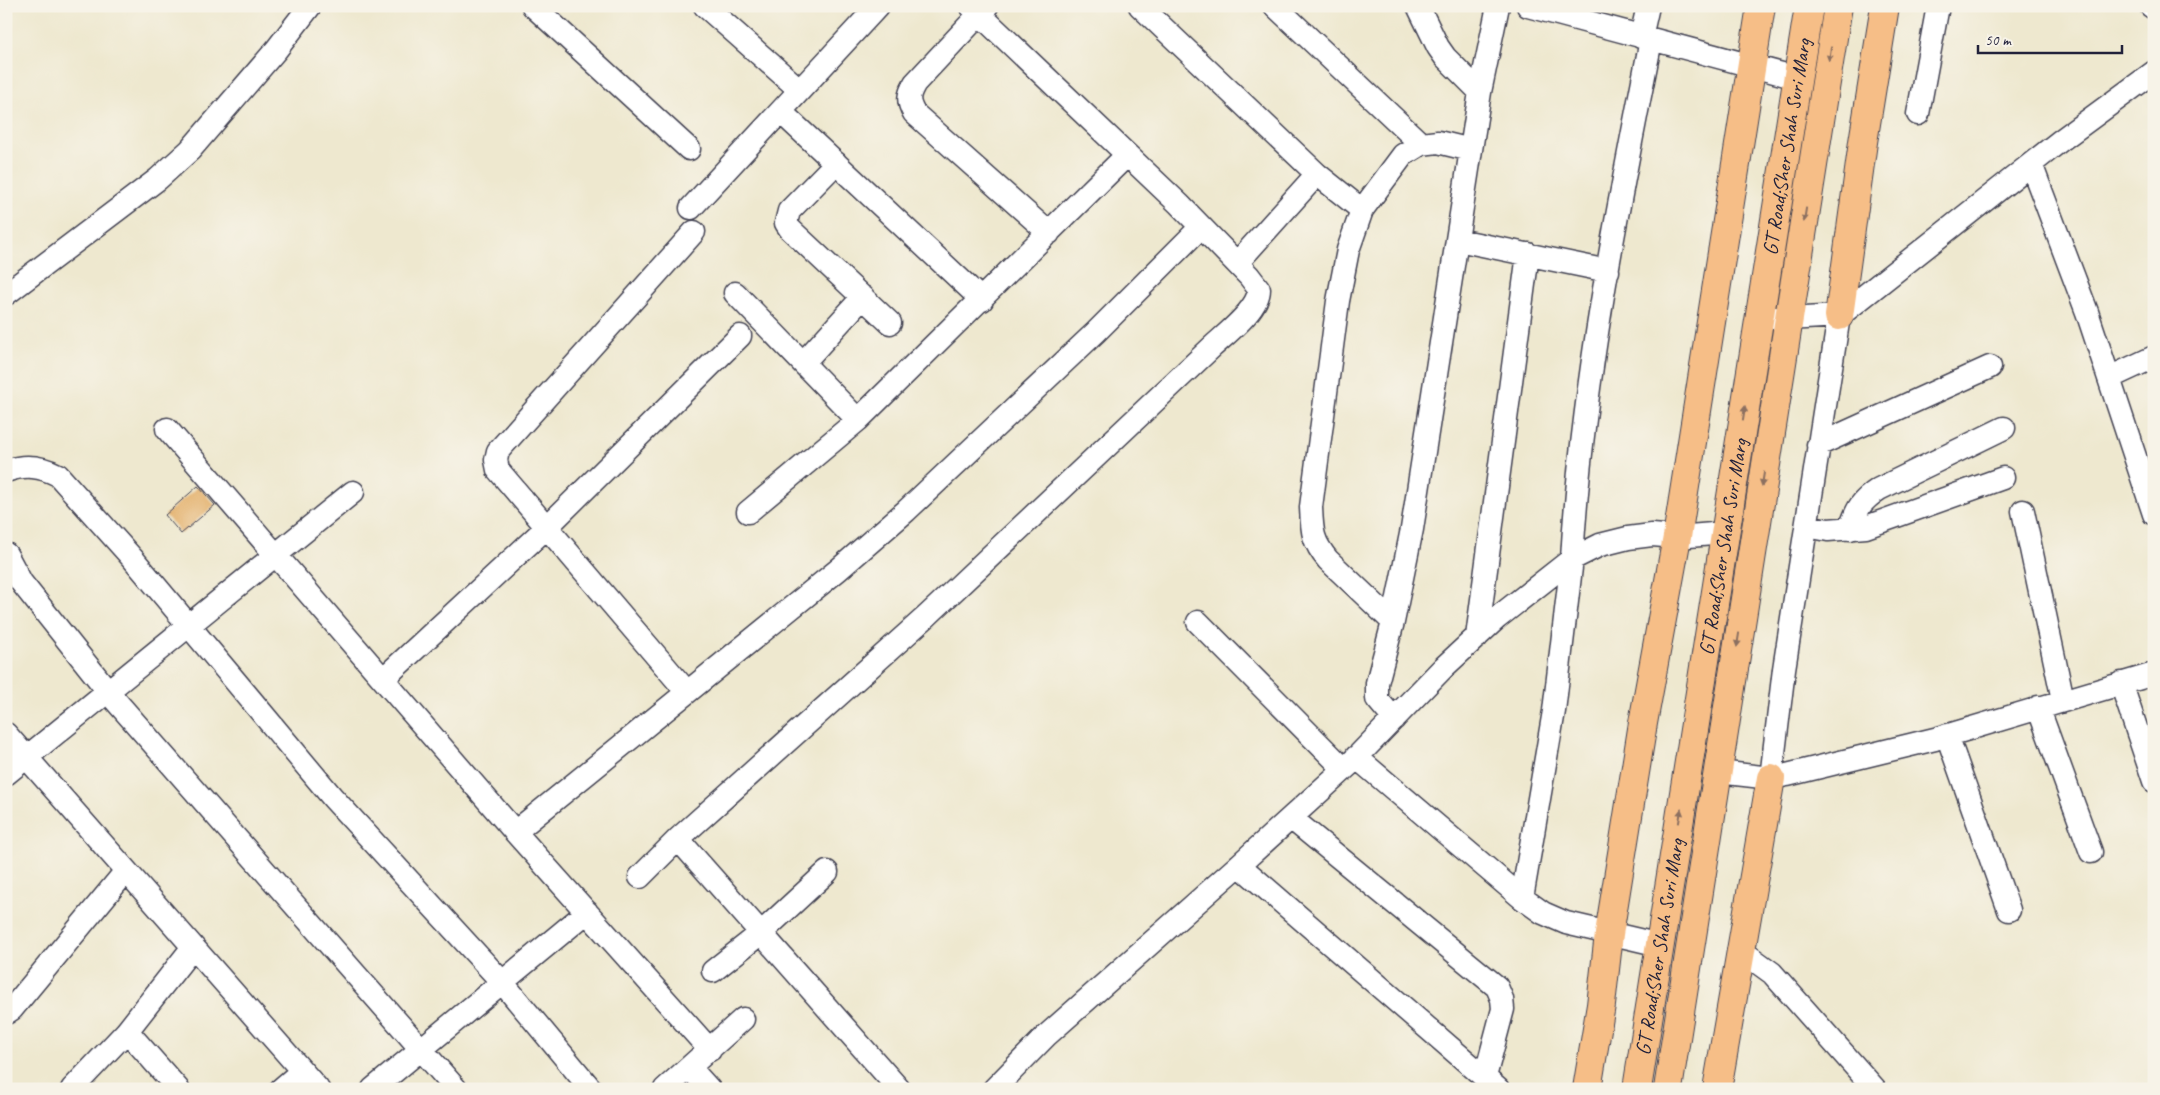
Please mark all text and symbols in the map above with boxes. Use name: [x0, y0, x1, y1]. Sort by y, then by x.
scale bar: [1978, 22, 2121, 54]
text: 50 m: [1985, 31, 2012, 50]
street label: GT Road;Sher Shah Suri Marg: [1757, 35, 1817, 257]
one-way arrow: [1826, 47, 1834, 63]
one-way arrow: [1800, 207, 1808, 223]
one-way arrow: [1741, 405, 1749, 421]
street label: GT Road;Sher Shah Suri Marg: [1693, 435, 1753, 657]
one-way arrow: [1759, 472, 1767, 488]
one-way arrow: [1734, 632, 1742, 648]
one-way arrow: [1677, 808, 1685, 824]
street label: GT Road;Sher Shah Suri Marg: [1630, 835, 1690, 1057]

